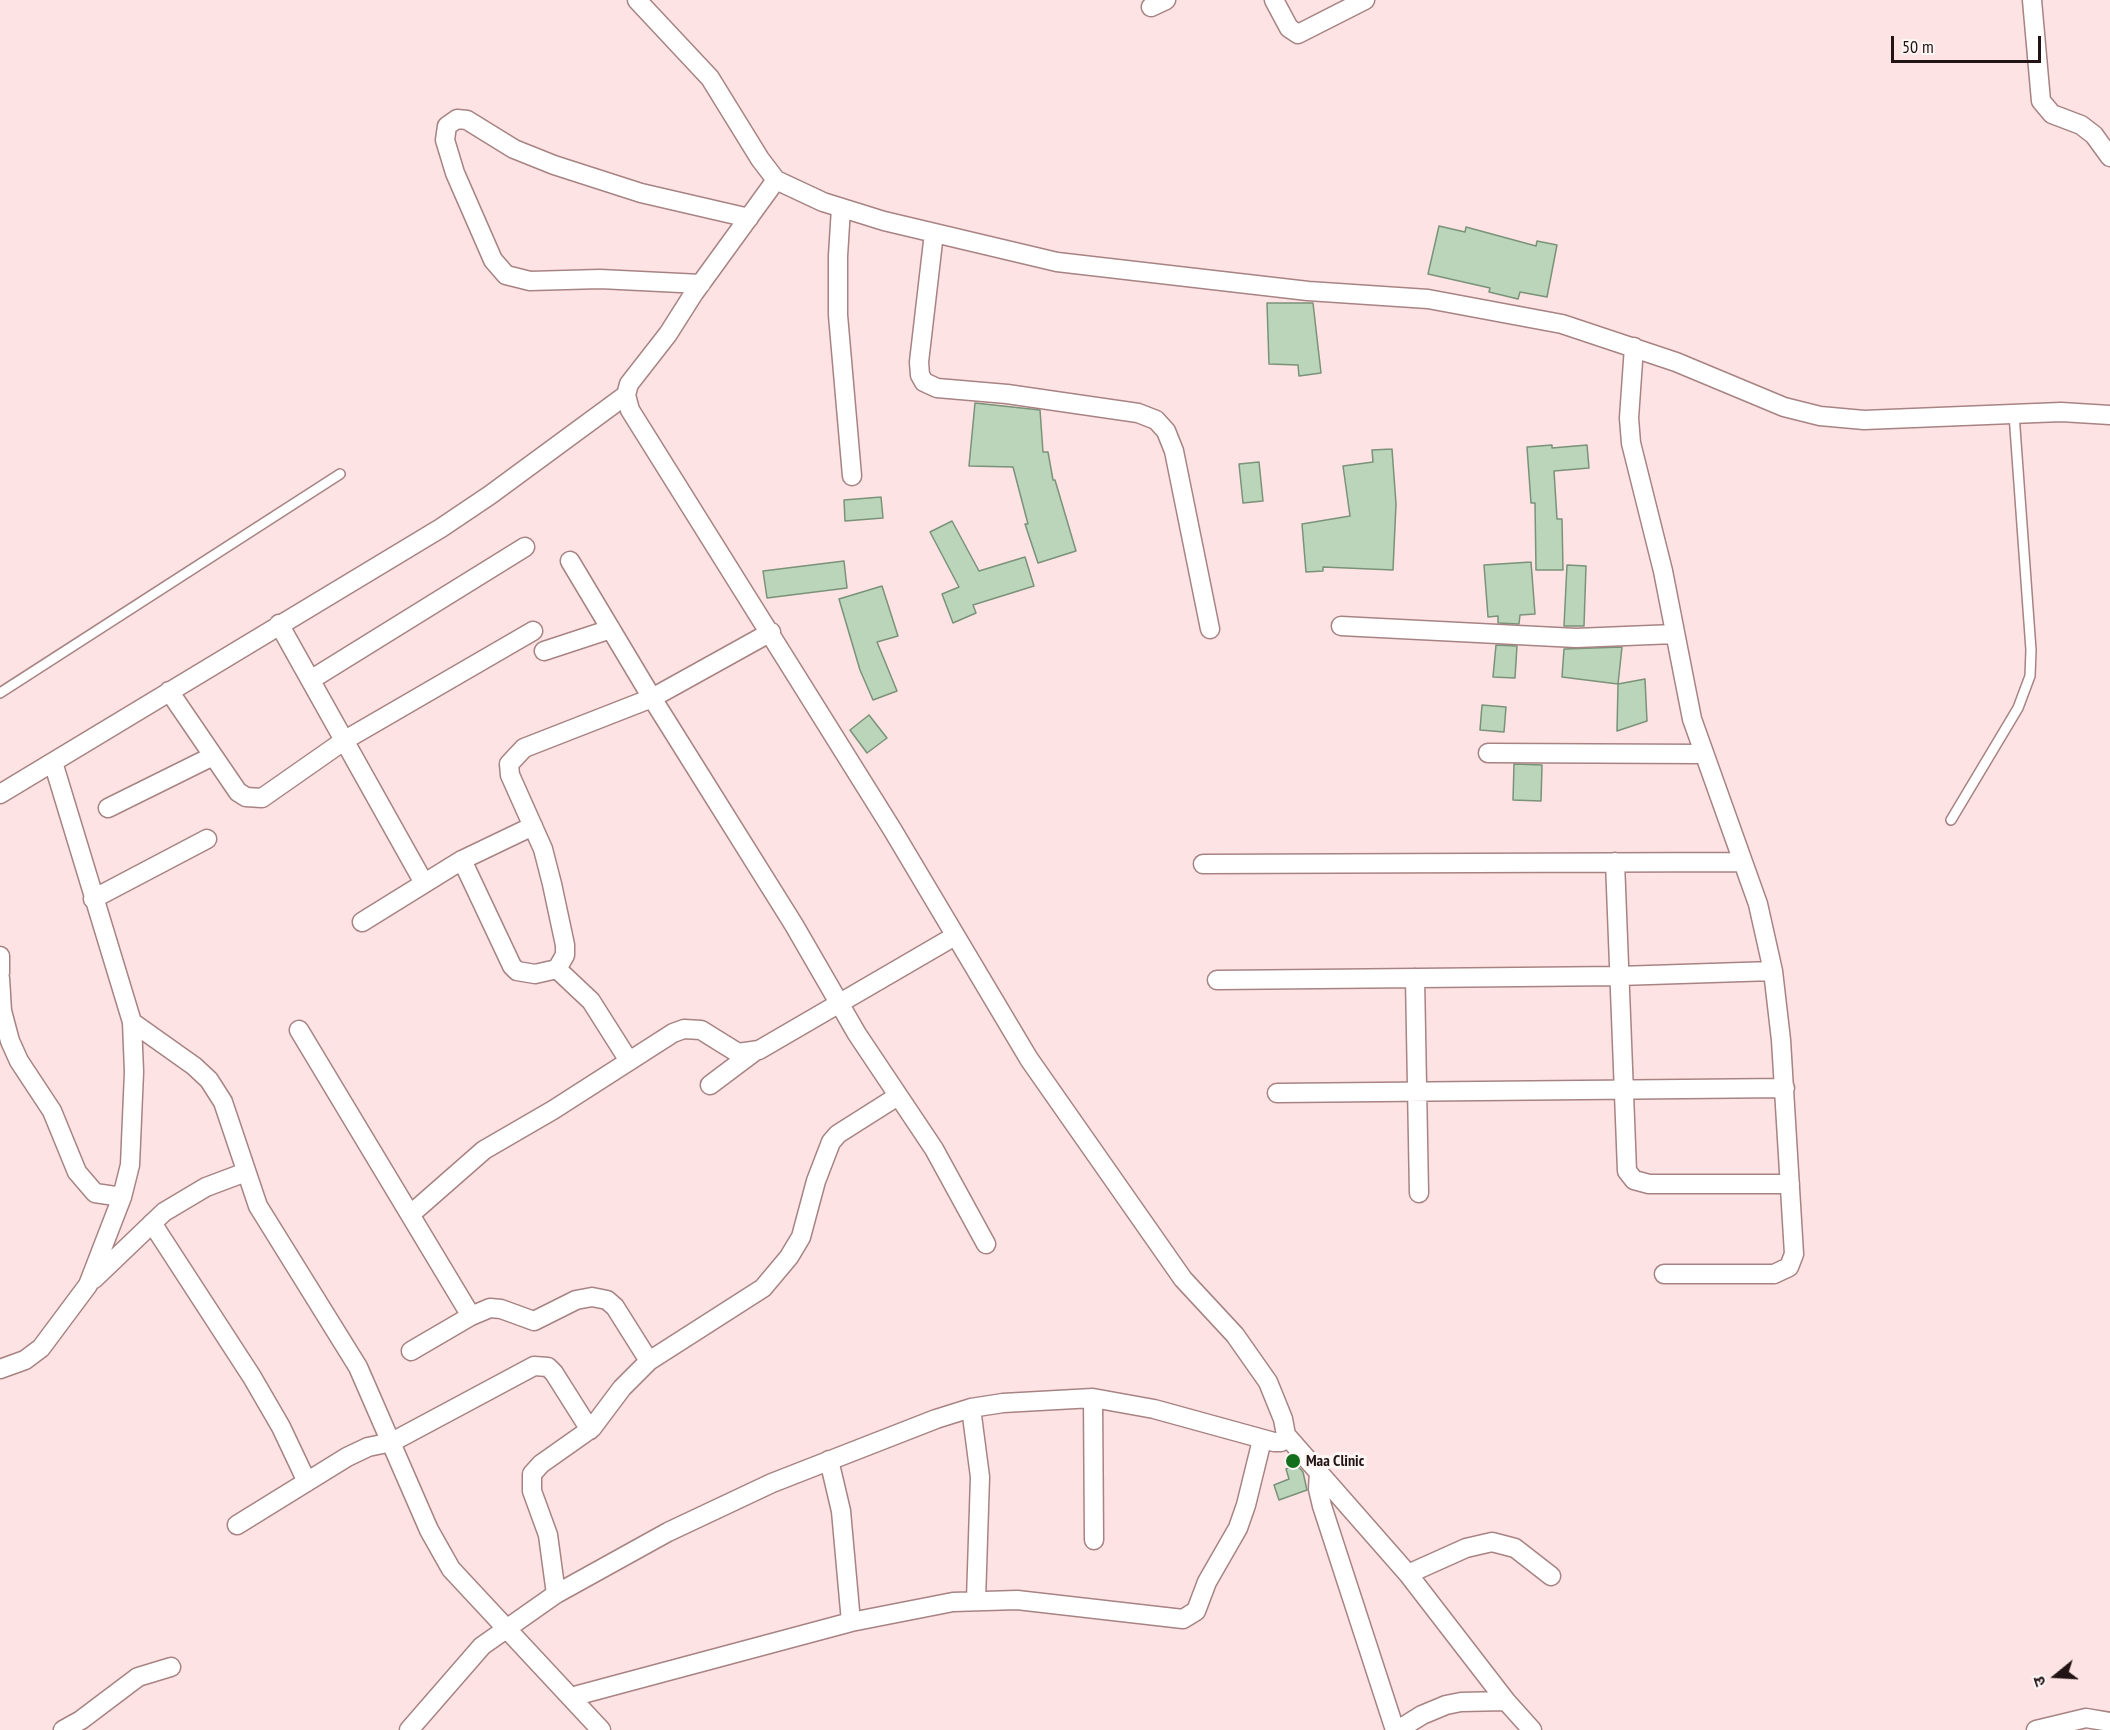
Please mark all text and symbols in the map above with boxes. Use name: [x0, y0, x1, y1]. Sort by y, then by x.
scale bar: [1894, 24, 2044, 62]
text: 50 m: [1902, 35, 1934, 58]
place label: Maa Clinic: [1306, 1451, 1364, 1471]
marker: Maa Clinic: [1284, 1452, 1302, 1470]
north arrow: [2026, 1646, 2086, 1706]
text: उ: [2028, 1674, 2050, 1689]

